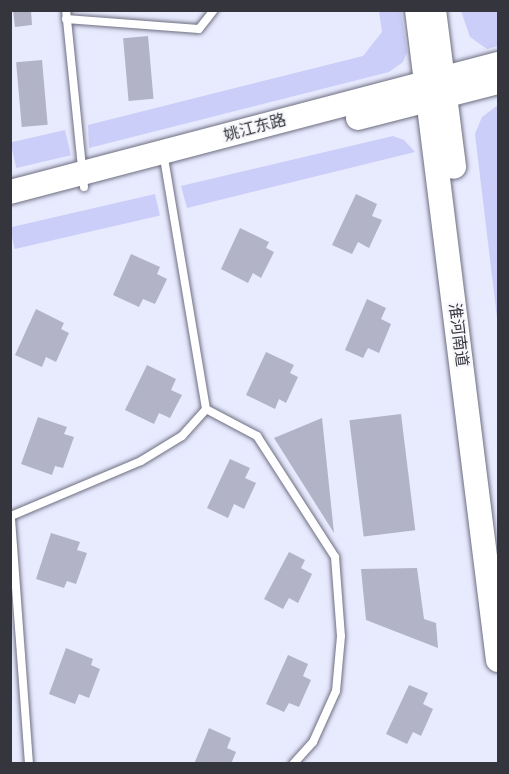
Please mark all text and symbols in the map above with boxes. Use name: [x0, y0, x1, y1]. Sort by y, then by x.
street label: 姚江东路: [222, 110, 288, 146]
street label: 淮河南道: [445, 302, 471, 368]

